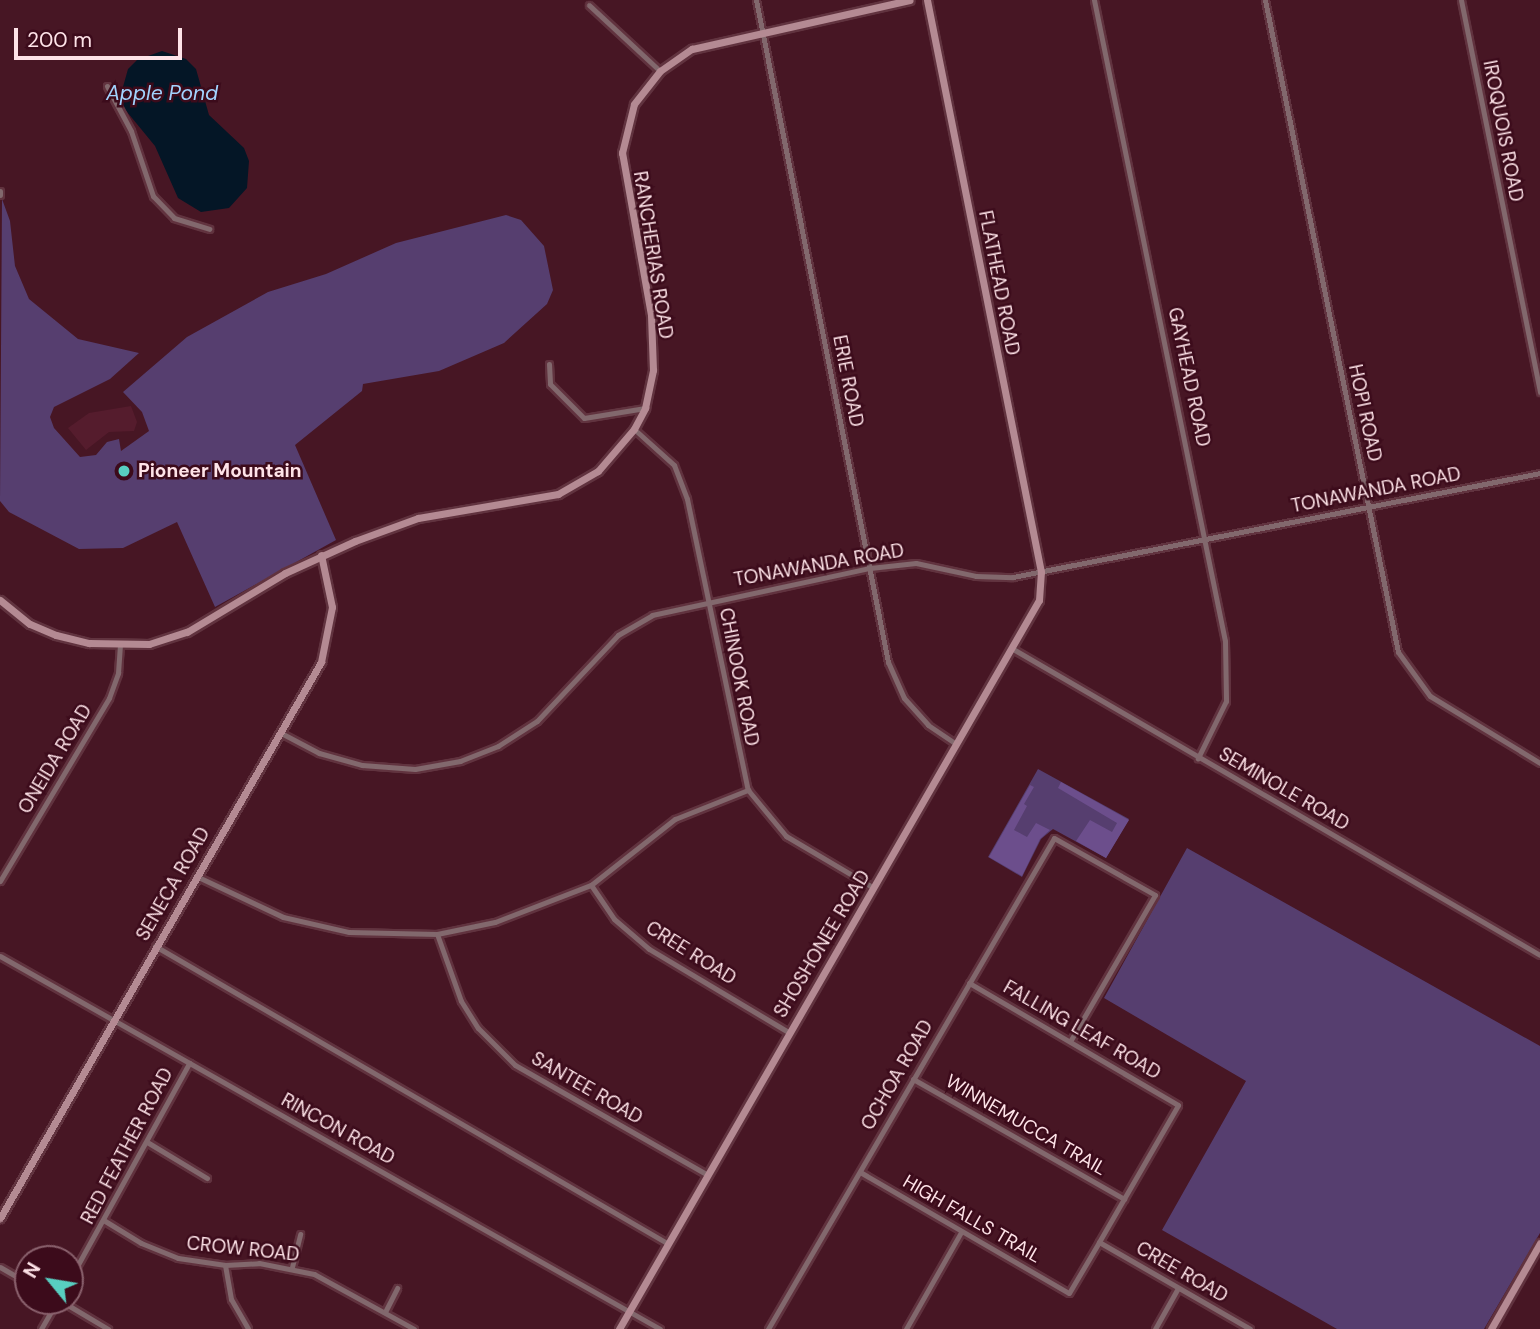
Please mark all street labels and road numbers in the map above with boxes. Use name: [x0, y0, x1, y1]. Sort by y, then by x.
street label: IROQUOIS ROAD: [1478, 58, 1528, 204]
street label: RANCHERIAS ROAD: [628, 170, 678, 340]
street label: FLATHEAD ROAD: [974, 209, 1024, 357]
street label: GAYHEAD ROAD: [1163, 305, 1215, 449]
street label: ERIE ROAD: [828, 333, 868, 429]
street label: HOPI ROAD: [1344, 362, 1386, 464]
street label: TONAWANDA ROAD: [1289, 462, 1463, 518]
street label: TONAWANDA ROAD: [732, 539, 906, 591]
street label: CHINOOK ROAD: [714, 606, 764, 748]
street label: ONEIDA ROAD: [13, 700, 97, 818]
street label: SEMINOLE ROAD: [1215, 742, 1353, 836]
street label: SENECA ROAD: [131, 823, 215, 945]
street label: SHOSHONEE ROAD: [769, 866, 875, 1022]
street label: CREE ROAD: [642, 916, 740, 990]
street label: FALLING LEAF ROAD: [999, 976, 1165, 1084]
street label: OCHOA ROAD: [856, 1016, 938, 1134]
street label: SANTEE ROAD: [527, 1047, 647, 1129]
street label: RED FEATHER ROAD: [76, 1064, 178, 1228]
street label: WINNEMUCCA TRAIL: [942, 1070, 1110, 1180]
street label: RINCON ROAD: [277, 1088, 399, 1170]
street label: HIGH FALLS TRAIL: [899, 1170, 1045, 1268]
street label: CROW ROAD: [185, 1232, 301, 1266]
street label: CREE ROAD: [1132, 1237, 1232, 1307]

